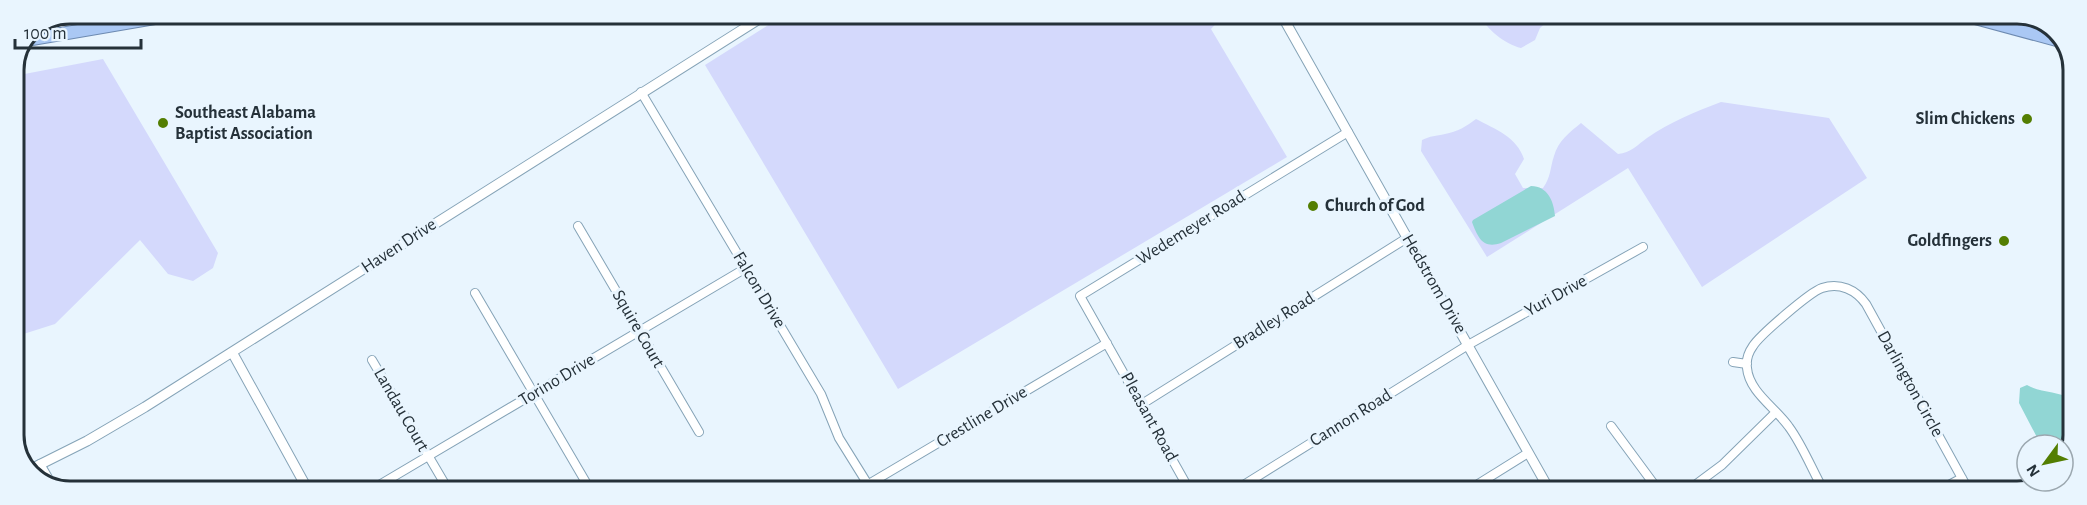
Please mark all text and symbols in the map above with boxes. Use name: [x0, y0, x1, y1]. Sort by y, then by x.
scale bar: [15, 12, 141, 50]
text: 100 m: [24, 25, 67, 43]
place label: Southeast Alabama Baptist Association: [175, 104, 316, 143]
place label: Slim Chickens: [1915, 110, 2015, 128]
marker: Slim Chickens: [2020, 112, 2034, 126]
marker: Southeast Alabama Baptist Association: [156, 116, 170, 130]
street label: Wedemeyer Road: [1134, 187, 1248, 269]
place label: Church of God: [1325, 197, 1425, 215]
marker: Church of God: [1306, 199, 1320, 213]
street label: Haven Drive: [358, 215, 440, 277]
street label: Hedstrom Drive: [1398, 231, 1470, 337]
place label: Goldfingers: [1908, 232, 1992, 250]
marker: Goldfingers: [1997, 234, 2011, 248]
street label: Falcon Drive: [729, 249, 789, 331]
street label: Yuri Drive: [1522, 272, 1590, 320]
street label: Squire Court: [609, 287, 667, 371]
street label: Bradley Road: [1230, 289, 1318, 353]
street label: Darlington Circle: [1874, 328, 1946, 440]
street label: Torino Drive: [516, 350, 598, 410]
street label: Landau Court: [370, 365, 432, 455]
street label: Pleasant Road: [1117, 369, 1181, 465]
street label: Crestline Drive: [934, 383, 1030, 451]
street label: Cannon Road: [1307, 386, 1395, 450]
north arrow: [2015, 433, 2075, 493]
text: N: [2024, 462, 2043, 480]

